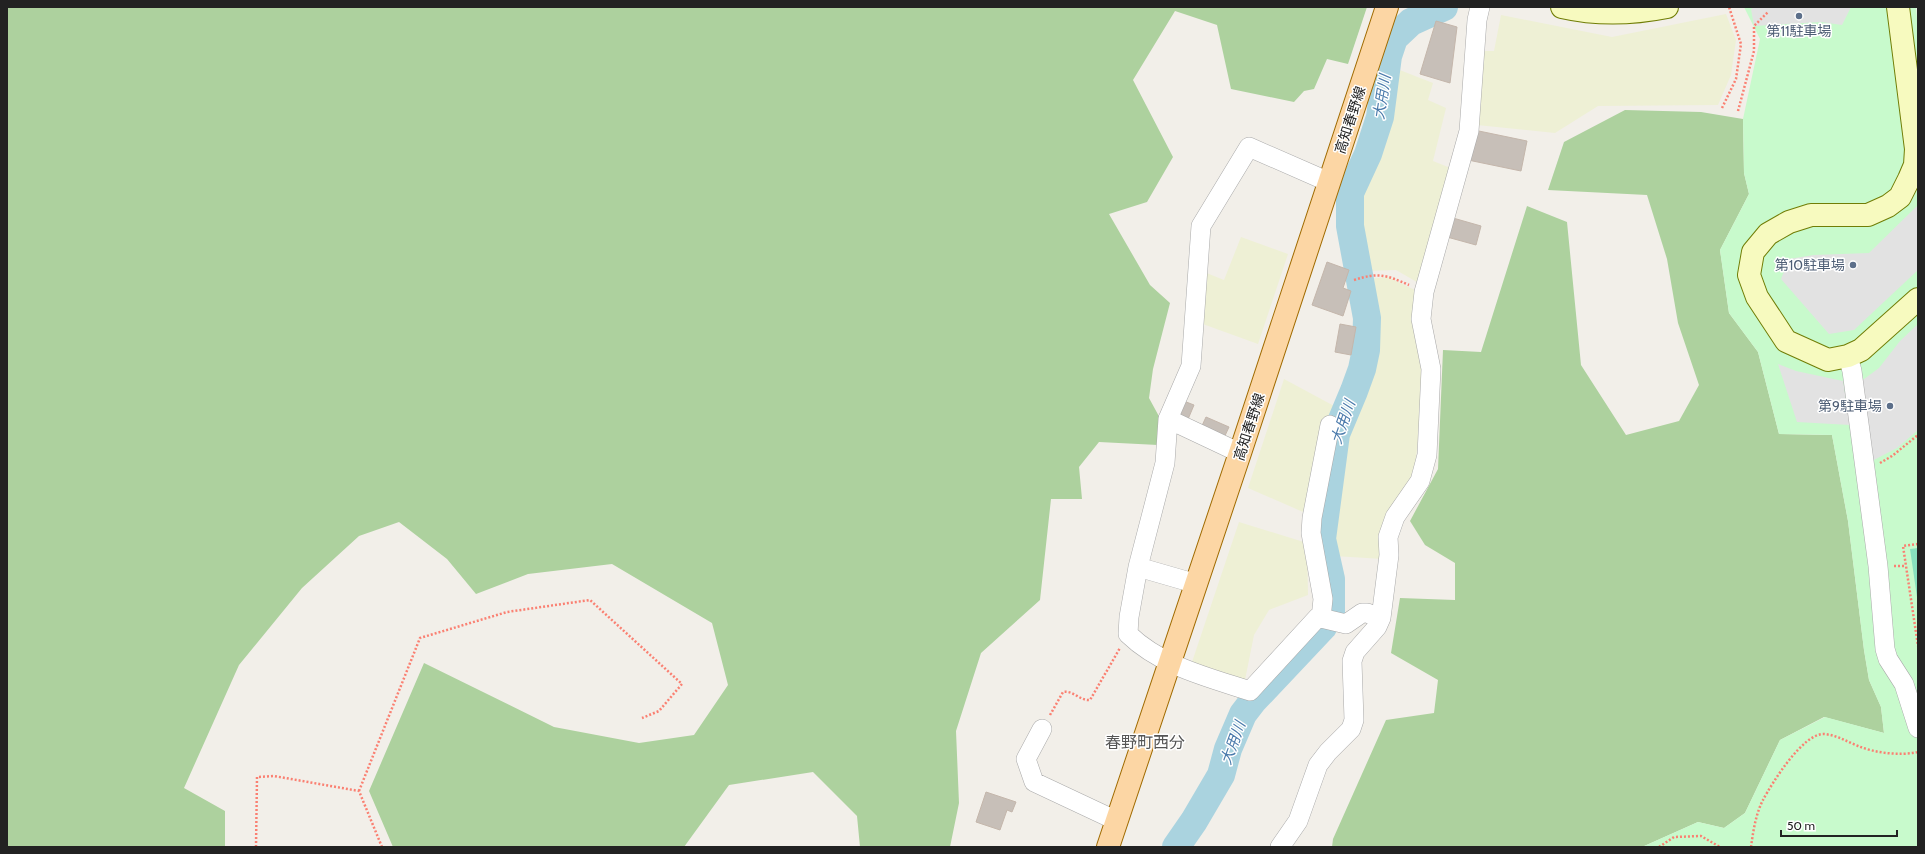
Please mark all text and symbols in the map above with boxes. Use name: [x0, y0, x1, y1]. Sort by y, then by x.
marker: 第11駐車場: [1794, 11, 1804, 21]
place label: 第11駐車場: [1766, 22, 1832, 40]
water label: 大用川: [1370, 71, 1395, 121]
street label: 高知春野線: [1331, 84, 1369, 156]
place label: 第10駐車場: [1775, 256, 1845, 274]
marker: 第10駐車場: [1848, 260, 1858, 270]
street label: 高知春野線: [1230, 391, 1268, 463]
water label: 大用川: [1327, 396, 1359, 446]
place label: 第9駐車場: [1818, 397, 1882, 415]
marker: 第9駐車場: [1885, 401, 1895, 411]
water label: 大用川: [1217, 717, 1250, 767]
district label: 春野町西分: [1105, 733, 1185, 752]
scale bar: [1781, 812, 1897, 838]
text: 50 m: [1787, 818, 1815, 833]

